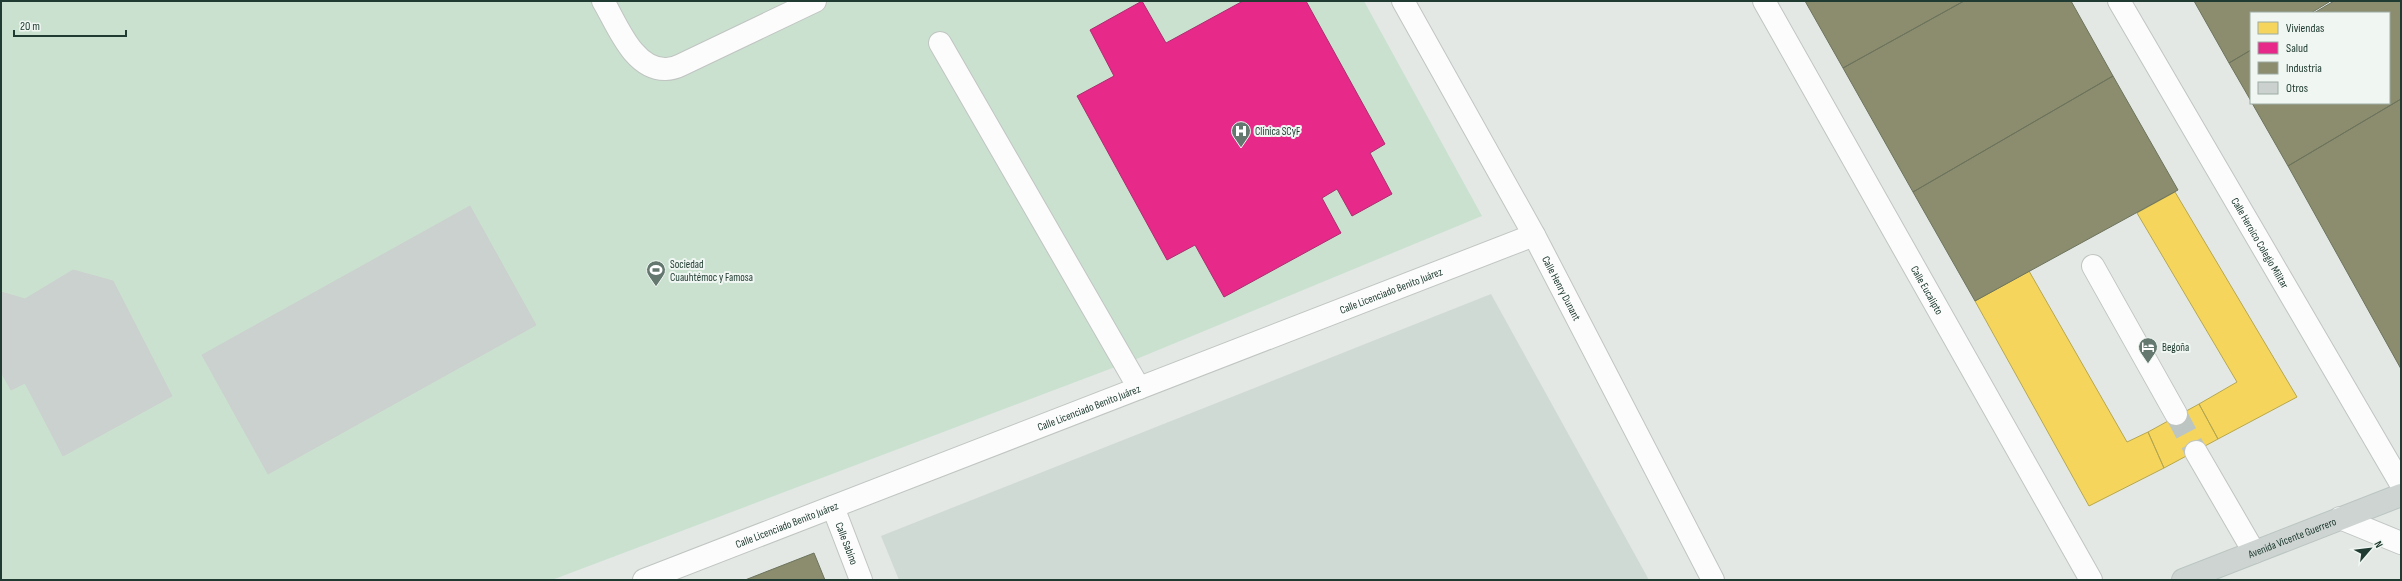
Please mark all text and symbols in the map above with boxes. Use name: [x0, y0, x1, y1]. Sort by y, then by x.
scale bar: [14, 12, 126, 38]
legend: [2250, 12, 2390, 104]
text: 20 m: [20, 19, 40, 34]
text: Viviendas: [2286, 21, 2324, 36]
text: Salud: [2286, 41, 2308, 56]
text: Industria: [2286, 61, 2322, 76]
text: Otros: [2286, 81, 2308, 96]
hospital icon: Clinica SCyF: [1230, 120, 1252, 148]
place label: Clinica SCyF: [1255, 125, 1300, 138]
street label: Calle Heroico Colegio Militar: [2228, 195, 2291, 291]
street label: Calle Henry Dunant: [1539, 254, 1583, 323]
place label: Sociedad Cuauhtémoc y Famosa: [670, 258, 753, 284]
sports icon: Sociedad Cuauhtémoc y Famosa: [645, 259, 667, 287]
street label: Calle Eucalipto: [1908, 264, 1946, 317]
street label: Calle Licenciado Benito Juárez: [1338, 265, 1444, 317]
hotel icon: Begoña: [2137, 336, 2159, 364]
place label: Begoña: [2162, 341, 2189, 354]
street label: Calle Licenciado Benito Juárez: [1036, 382, 1142, 434]
street label: Calle Licenciado Benito Juárez: [734, 499, 840, 551]
street label: Avenida Vicente Guerrero: [2245, 515, 2338, 561]
street label: Calle Sabino: [832, 520, 861, 567]
north arrow: [2350, 529, 2390, 569]
text: N: [2371, 539, 2386, 550]

